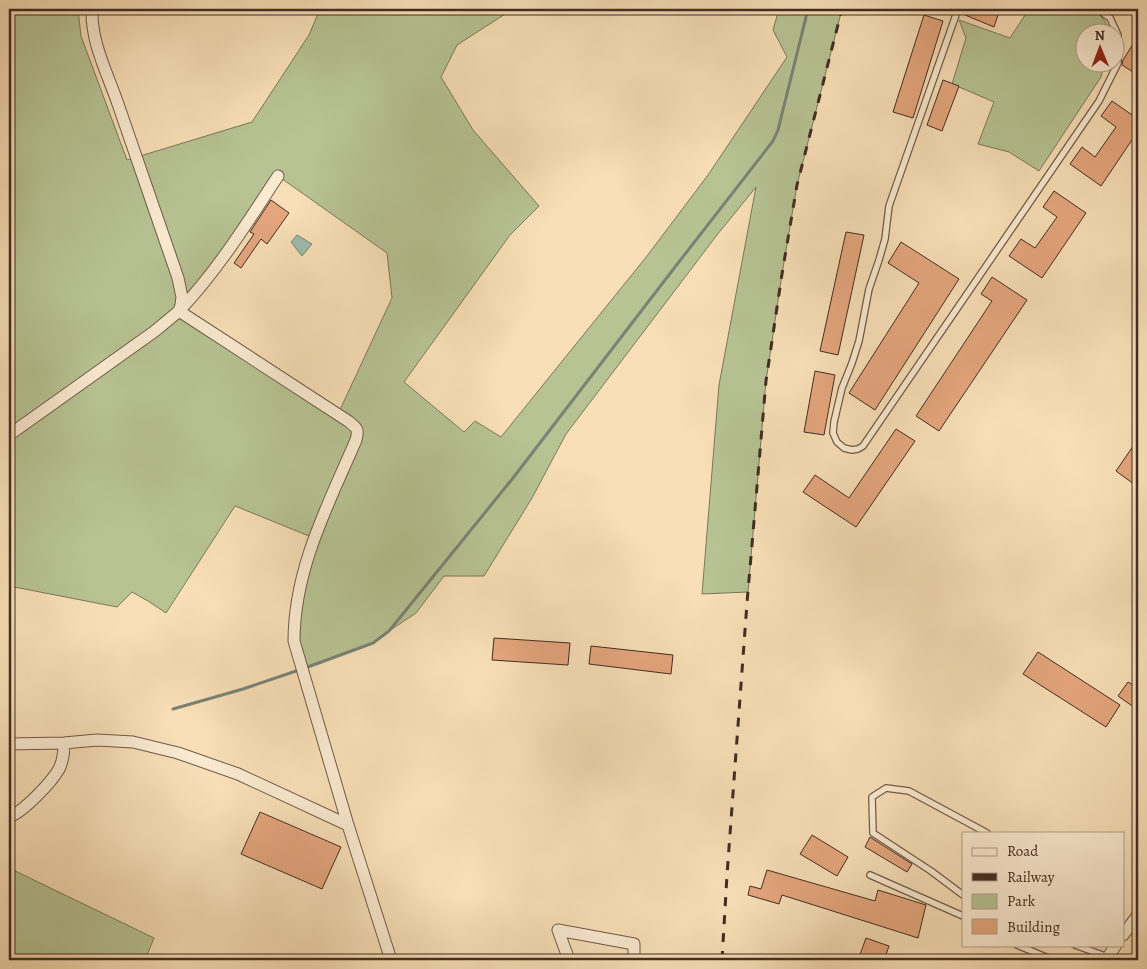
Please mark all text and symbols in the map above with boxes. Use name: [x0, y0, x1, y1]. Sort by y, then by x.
north arrow: [1074, 22, 1124, 72]
text: N: [1095, 26, 1105, 45]
legend: [962, 832, 1124, 946]
text: Road: [1007, 841, 1039, 861]
text: Railway: [1007, 867, 1055, 887]
text: Park: [1007, 891, 1036, 911]
text: Building: [1007, 917, 1060, 937]

